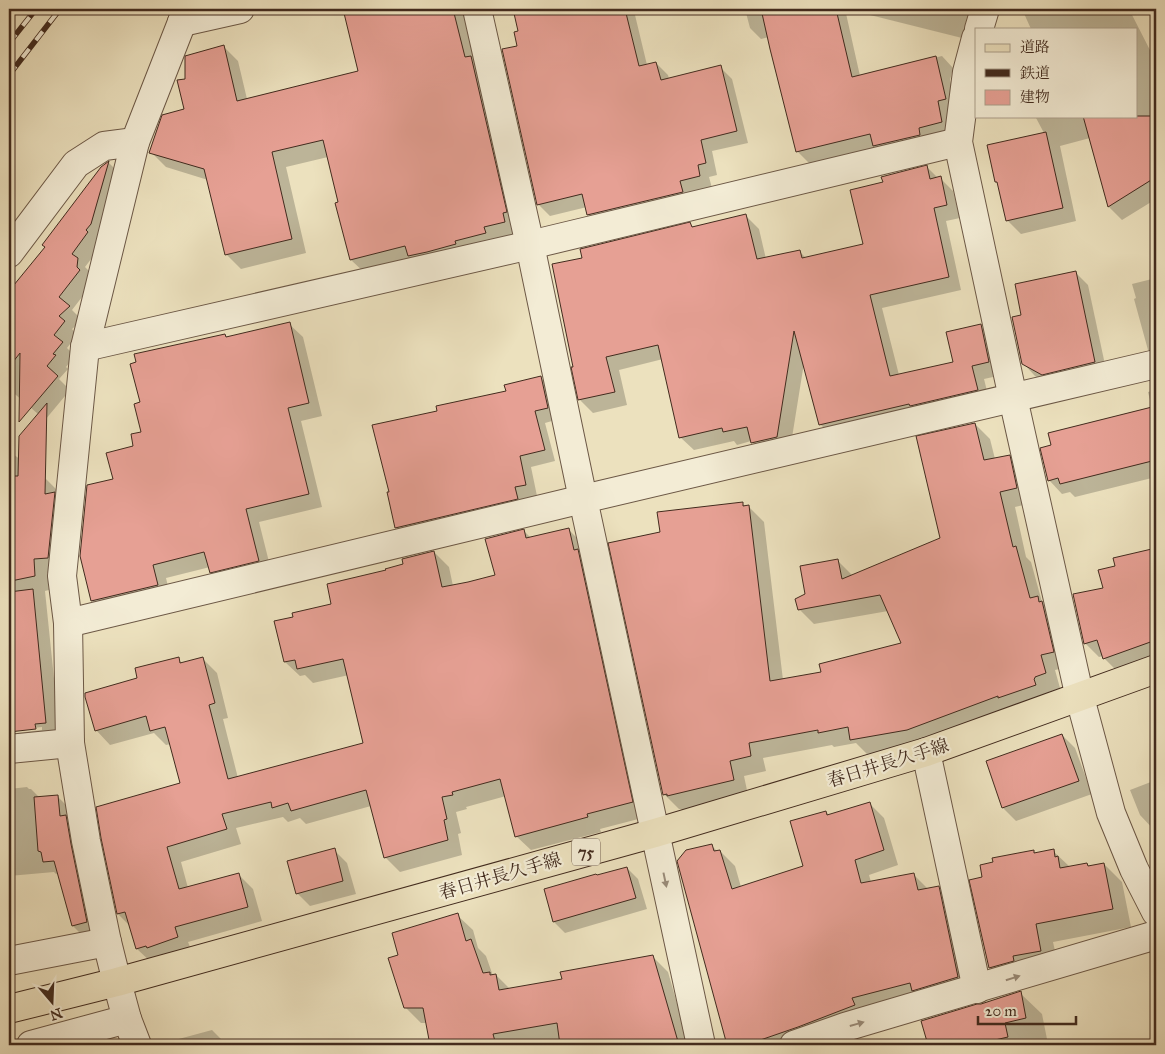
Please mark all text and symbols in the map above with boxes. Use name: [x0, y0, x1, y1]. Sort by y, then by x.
legend: [975, 28, 1138, 118]
text: 道路: [1020, 38, 1050, 56]
text: 鉄道: [1020, 64, 1050, 82]
text: 建物: [1020, 88, 1050, 106]
street label: 春日井長久手線: [825, 734, 951, 792]
road number: 75: [572, 839, 600, 866]
street label: 春日井長久手線: [436, 848, 564, 904]
one-way arrow: [662, 873, 670, 889]
one-way arrow: [1005, 974, 1020, 981]
north arrow: [28, 976, 78, 1026]
scale bar: [978, 994, 1075, 1026]
text: 20 m: [985, 1002, 1017, 1020]
text: N: [48, 1004, 64, 1024]
one-way arrow: [849, 1019, 864, 1027]

